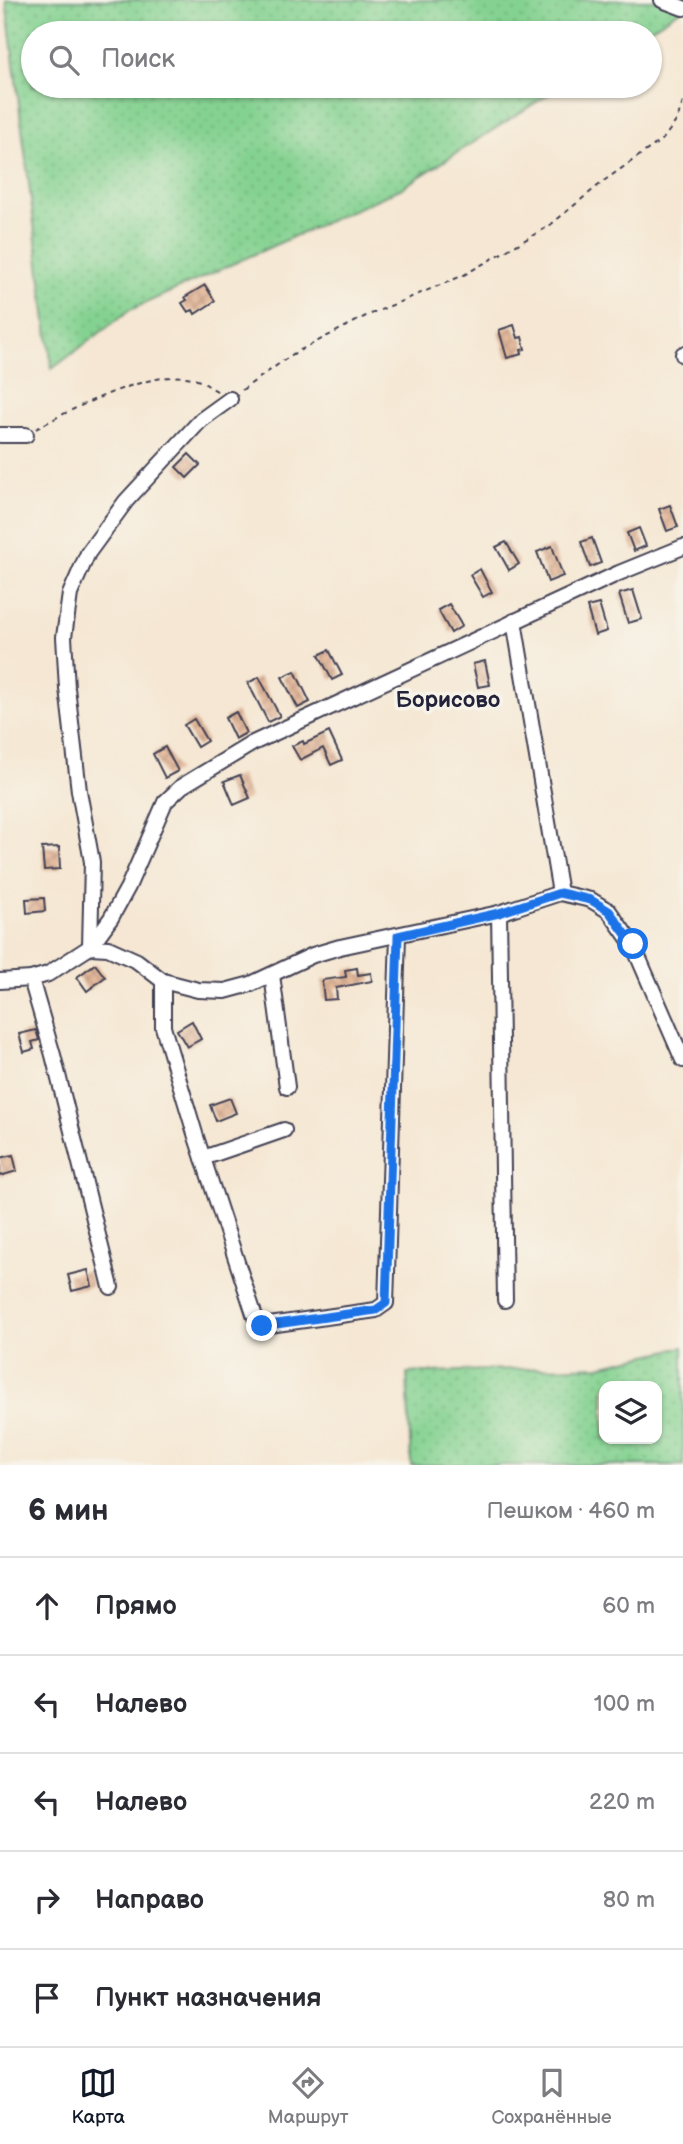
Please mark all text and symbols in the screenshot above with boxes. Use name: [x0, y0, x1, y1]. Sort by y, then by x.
search box: [21, 21, 662, 98]
icon: search: [45, 41, 83, 79]
text: Поиск: [101, 44, 175, 75]
district label: Борисово: [396, 686, 500, 714]
route start: [617, 928, 648, 959]
route end: [246, 1310, 277, 1341]
map controls: [599, 1381, 662, 1444]
button: layers: [599, 1381, 662, 1444]
text: 6 мин: [28, 1493, 109, 1529]
text: Пешком · 460 m: [486, 1497, 655, 1525]
icon: ahead: [28, 1587, 66, 1625]
text: Прямо: [95, 1591, 177, 1622]
text: 60 m: [602, 1592, 655, 1620]
icon: left: [28, 1685, 66, 1723]
text: Налево: [95, 1689, 187, 1720]
text: 100 m: [594, 1690, 655, 1718]
icon: left: [28, 1783, 66, 1821]
text: Налево: [95, 1787, 187, 1818]
text: 220 m: [589, 1788, 655, 1816]
icon: right: [28, 1881, 66, 1919]
text: Направо: [95, 1885, 204, 1916]
text: 80 m: [603, 1886, 655, 1914]
icon: arrive: [28, 1979, 66, 2017]
text: Пункт назначения: [95, 1983, 321, 2014]
tab: Карта: [71, 2064, 125, 2129]
tab: Маршрут: [268, 2064, 349, 2129]
tab: Сохранённые: [492, 2064, 612, 2129]

